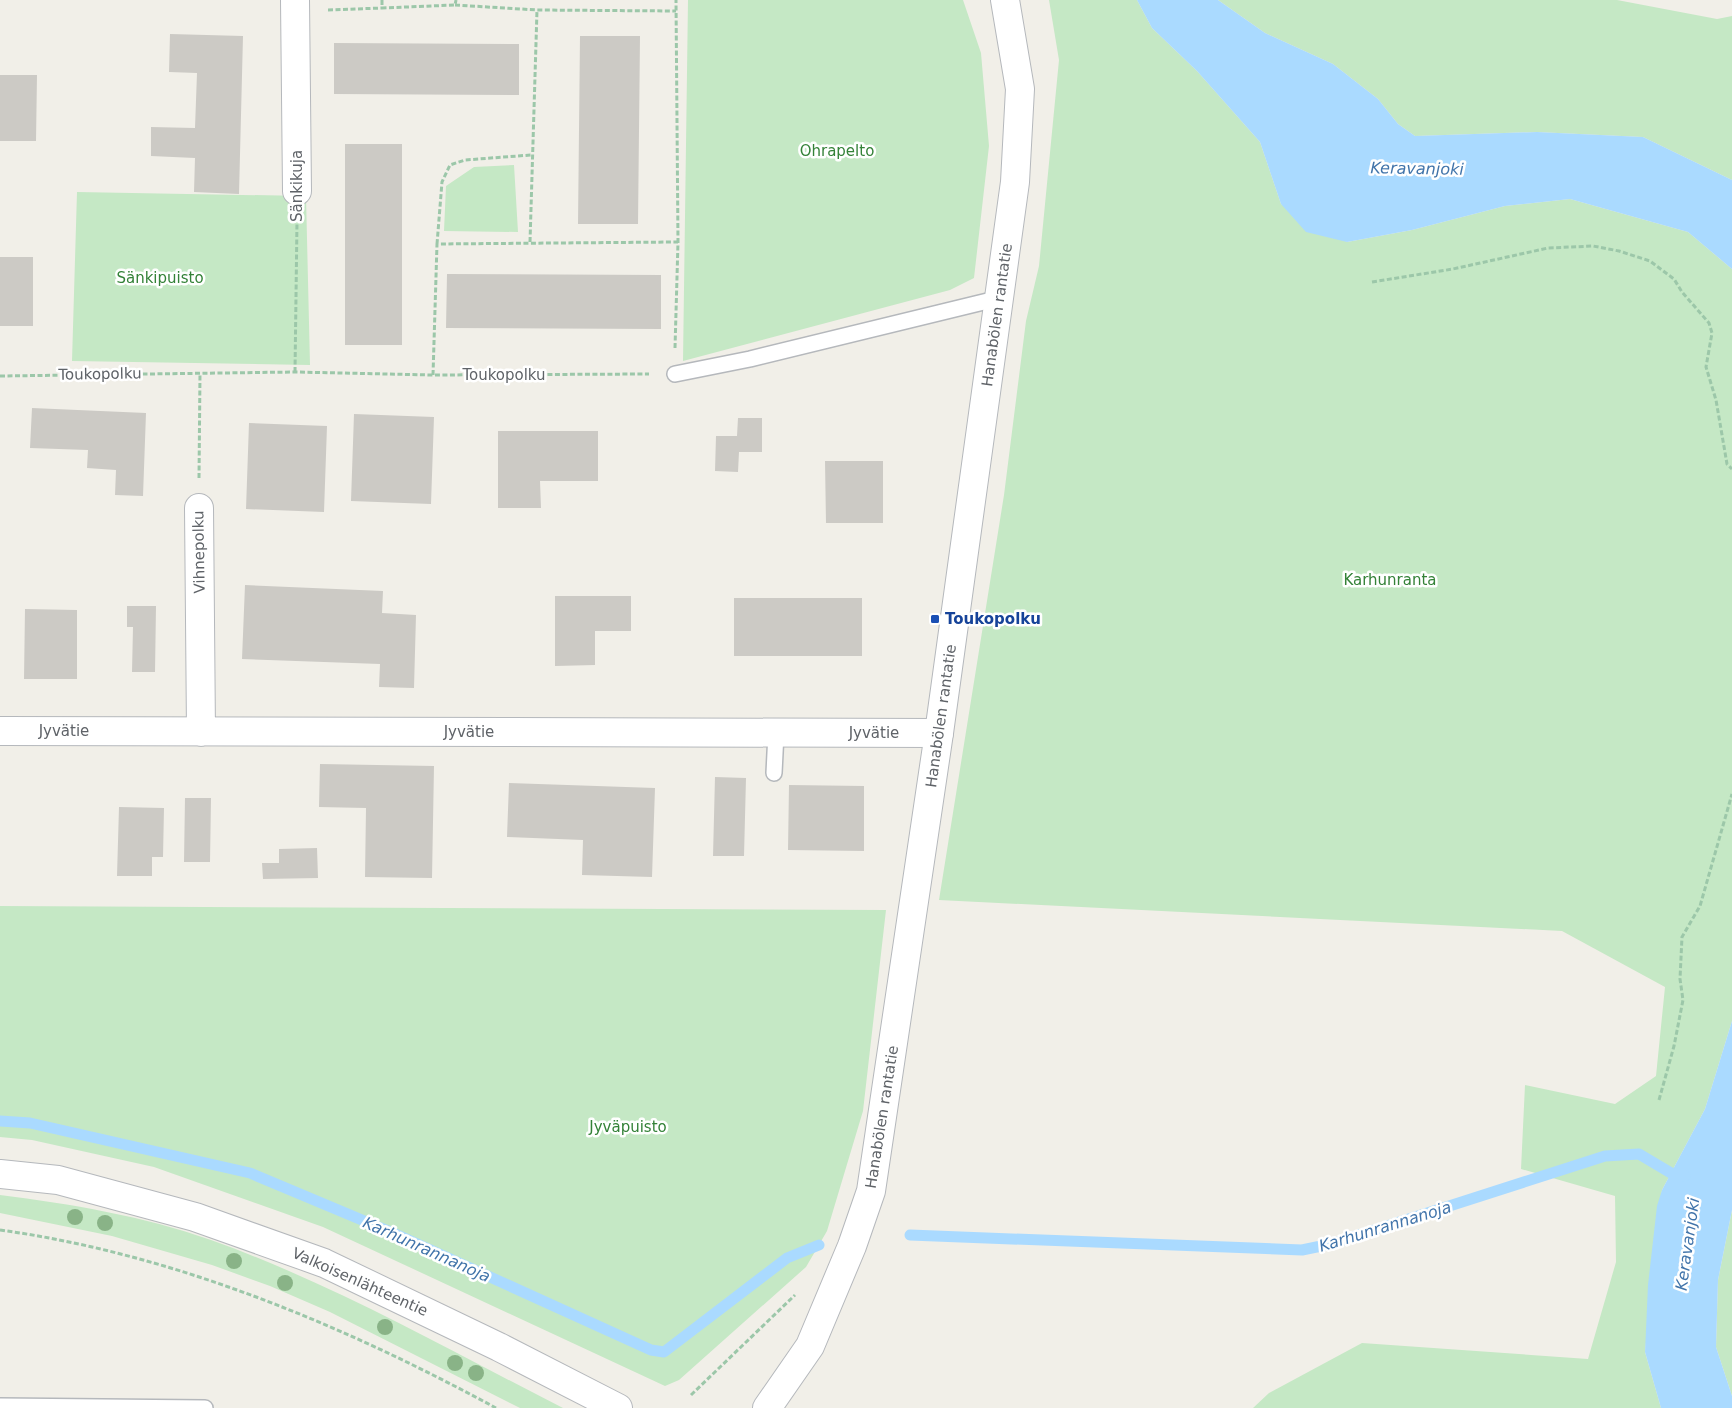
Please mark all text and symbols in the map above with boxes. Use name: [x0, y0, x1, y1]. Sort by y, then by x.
park label: Ohrapelto: [800, 142, 874, 160]
street label: Sänkikuja: [288, 150, 306, 222]
water label: Keravanjoki: [1370, 158, 1464, 179]
street label: Hanabölen rantatie: [978, 242, 1016, 388]
park label: Sänkipuisto: [116, 269, 204, 287]
street label: Toukopolku: [57, 364, 142, 384]
street label: Toukopolku: [461, 366, 546, 384]
street label: Vihnepolku: [189, 510, 209, 594]
park label: Karhunranta: [1343, 571, 1437, 589]
place label: Toukopolku: [945, 610, 1041, 628]
marker: Toukopolku: [929, 613, 941, 625]
street label: Hanabölen rantatie: [922, 643, 960, 789]
street label: Jyvätie: [38, 722, 89, 740]
street label: Jyvätie: [443, 723, 494, 741]
street label: Jyvätie: [848, 724, 899, 742]
street label: Hanabölen rantatie: [862, 1044, 902, 1190]
park label: Jyväpuisto: [588, 1118, 667, 1136]
water label: Keravanjoki: [1672, 1196, 1703, 1292]
water label: Karhunrannanoja: [1317, 1197, 1454, 1256]
water label: Karhunrannanoja: [360, 1213, 493, 1286]
street label: Valkoisenlähteentie: [289, 1244, 431, 1320]

